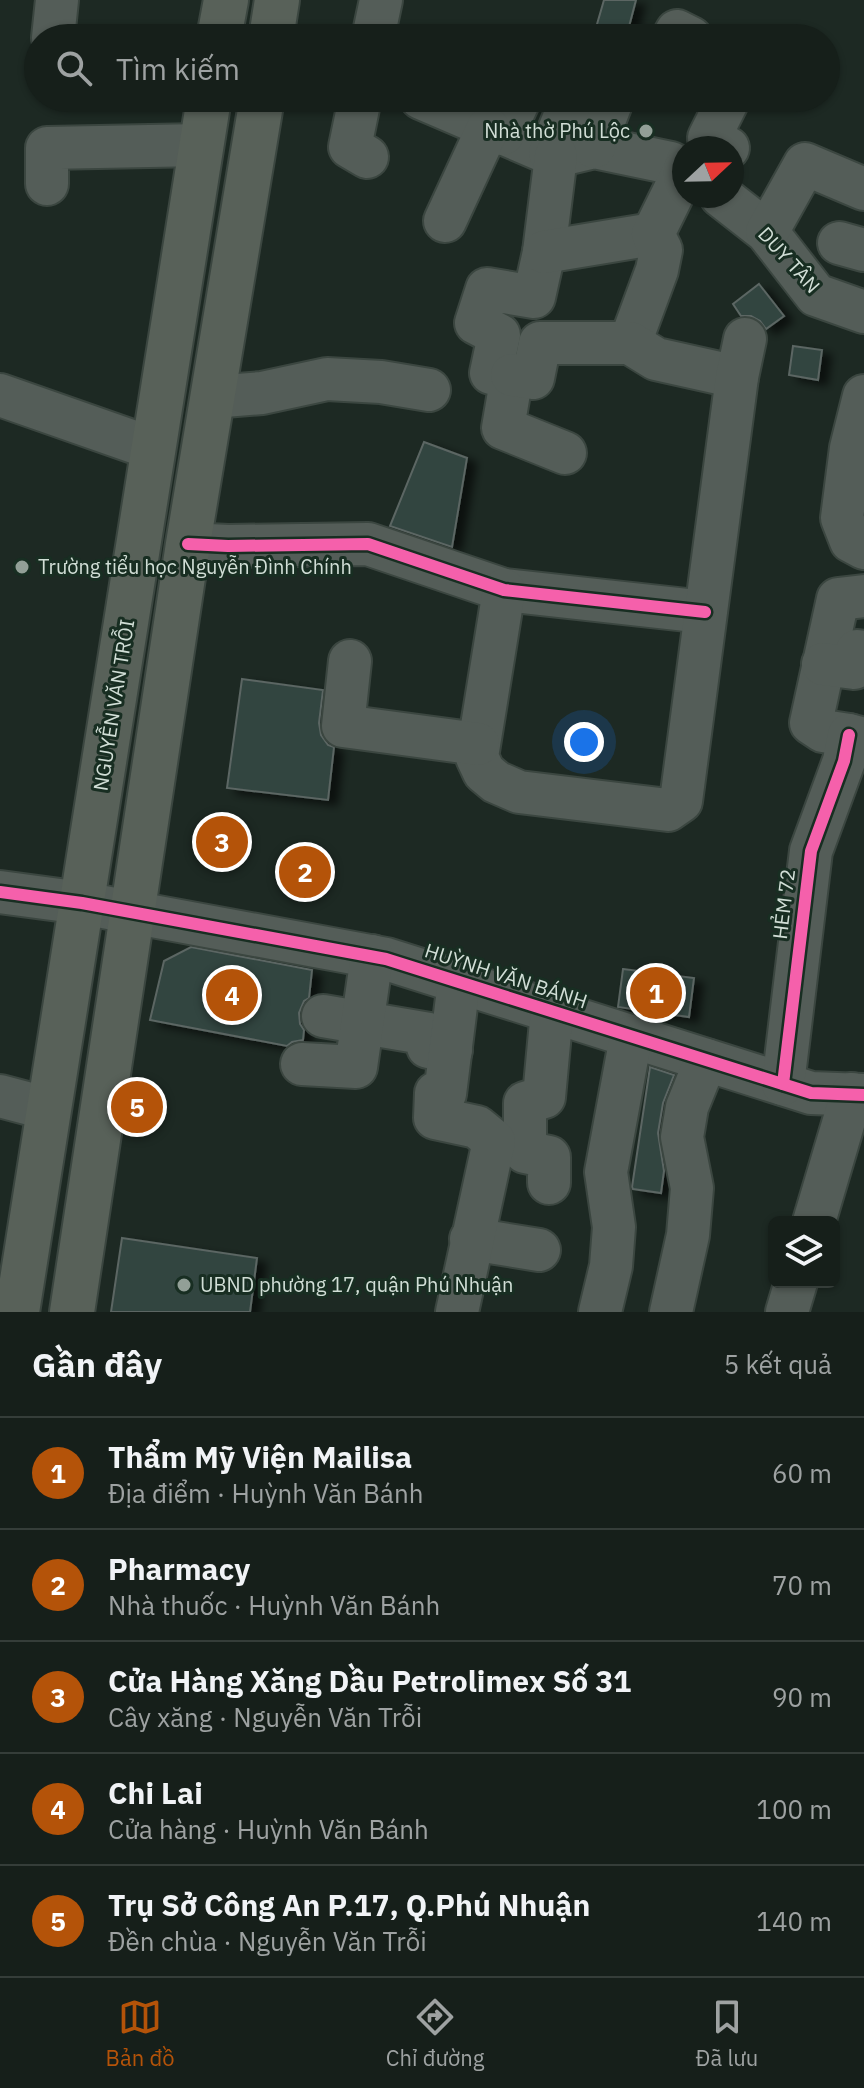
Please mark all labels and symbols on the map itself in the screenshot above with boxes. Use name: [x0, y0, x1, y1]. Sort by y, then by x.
place label: Nhà thờ Phú Lộc: [484, 117, 630, 144]
marker: Nhà thờ Phú Lộc: [637, 122, 655, 140]
north arrow: [672, 136, 744, 208]
street label: DUY TÂN: [752, 221, 826, 299]
place label: Trường tiểu học Nguyễn Đình Chính: [38, 553, 352, 580]
marker: Trường tiểu học Nguyễn Đình Chính: [13, 558, 31, 576]
street label: NGUYỄN VĂN TRỖI: [85, 617, 140, 793]
your location: [564, 722, 604, 762]
pin: 3: [196, 812, 248, 872]
pin: 2: [279, 842, 331, 902]
street label: HẺM 72: [766, 867, 801, 941]
street label: HUỲNH VĂN BÁNH: [421, 936, 591, 1015]
pin: 1: [630, 963, 682, 1023]
pin: 4: [206, 965, 258, 1025]
pin: 5: [111, 1077, 163, 1137]
place label: UBND phường 17, quận Phú Nhuận: [200, 1271, 513, 1298]
marker: UBND phường 17, quận Phú Nhuận: [175, 1276, 193, 1294]

